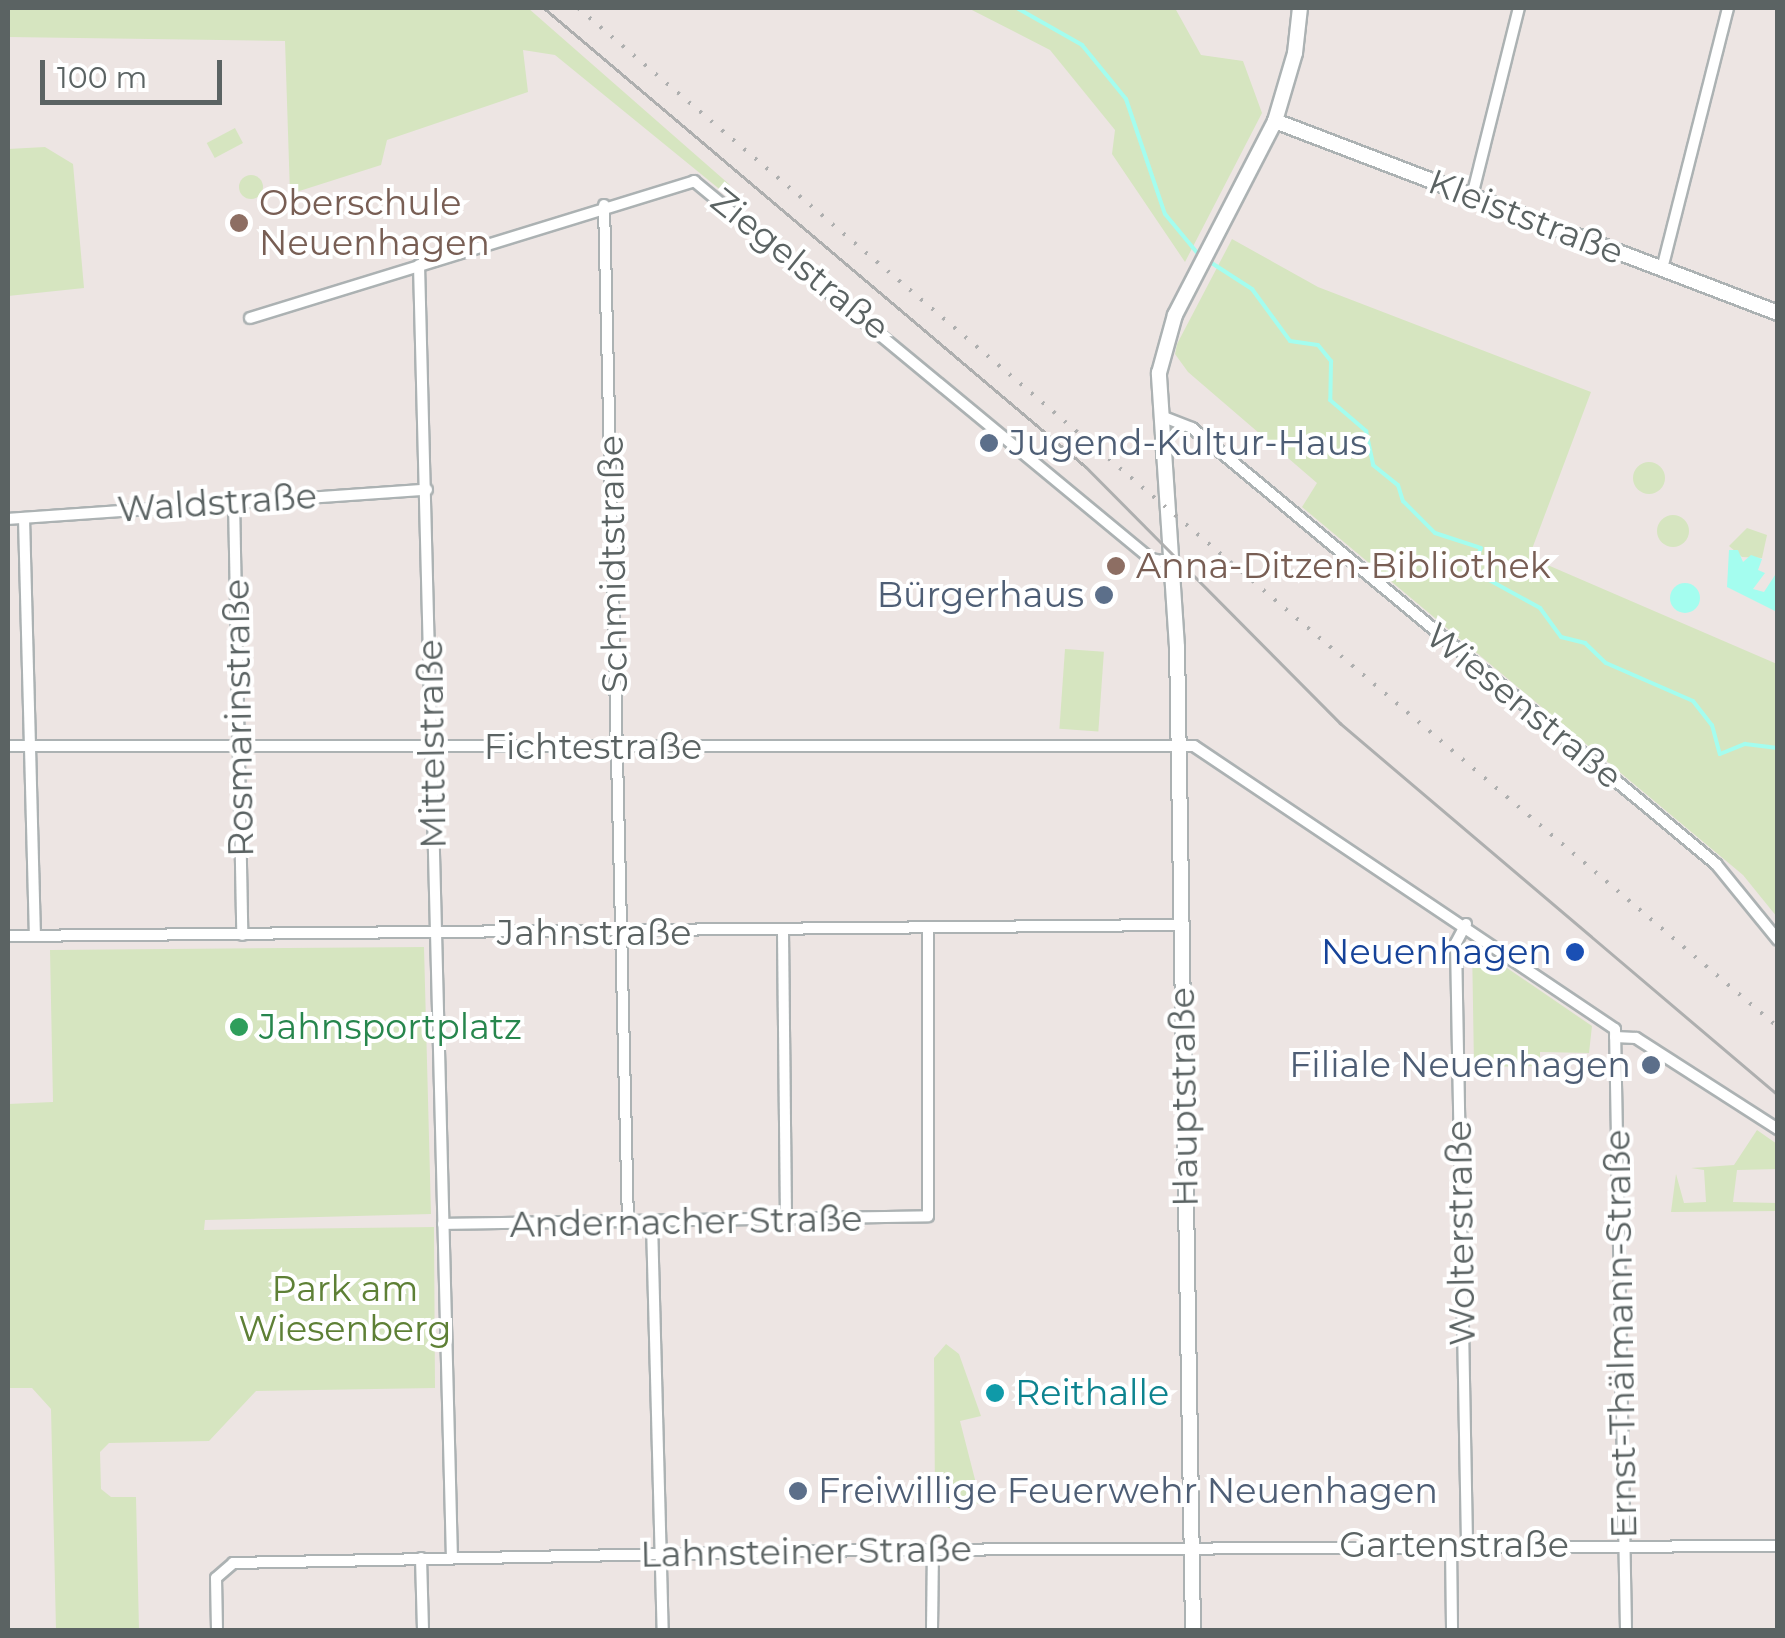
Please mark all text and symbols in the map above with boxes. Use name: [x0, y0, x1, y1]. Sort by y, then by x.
scale bar: [45, 40, 228, 102]
text: 100 m: [57, 59, 147, 96]
street label: Kleiststraße: [1423, 161, 1629, 273]
street label: Ziegelstraße: [702, 179, 898, 349]
place label: Oberschule Neuenhagen: [259, 182, 490, 264]
marker: Oberschule Neuenhagen: [228, 212, 250, 234]
place label: Jugend-Kultur-Haus: [1009, 422, 1367, 464]
marker: Jugend-Kultur-Haus: [978, 432, 1000, 454]
street label: Schmidtstraße: [590, 435, 636, 693]
street label: Waldstraße: [116, 475, 318, 531]
place label: Anna-Ditzen-Bibliothek: [1136, 545, 1551, 587]
marker: Anna-Ditzen-Bibliothek: [1105, 555, 1127, 577]
place label: Bürgerhaus: [877, 574, 1084, 616]
street label: Rosmarinstraße: [216, 579, 262, 857]
marker: Bürgerhaus: [1093, 584, 1115, 606]
street label: Wiesenstraße: [1418, 614, 1630, 798]
street label: Mittelstraße: [409, 639, 455, 849]
street label: Fichtestraße: [484, 726, 702, 768]
street label: Jahnstraße: [497, 912, 691, 954]
place label: Neuenhagen: [1321, 931, 1552, 973]
marker: Neuenhagen: [1562, 939, 1588, 965]
street label: Hauptstraße: [1161, 987, 1207, 1207]
place label: Jahnsportplatz: [259, 1006, 522, 1048]
marker: Jahnsportplatz: [228, 1016, 250, 1038]
place label: Filiale Neuenhagen: [1289, 1044, 1631, 1086]
marker: Filiale Neuenhagen: [1640, 1054, 1662, 1076]
street label: Wolterstraße: [1438, 1120, 1484, 1346]
street label: Ernst-Thälmann-Straße: [1596, 1129, 1646, 1539]
street label: Andernacher Straße: [509, 1198, 863, 1246]
park label: Park am Wiesenberg: [238, 1268, 452, 1350]
place label: Reithalle: [1015, 1372, 1169, 1414]
marker: Reithalle: [984, 1382, 1006, 1404]
place label: Freiwillige Feuerwehr Neuenhagen: [818, 1470, 1438, 1512]
marker: Freiwillige Feuerwehr Neuenhagen: [787, 1480, 809, 1502]
street label: Gartenstraße: [1339, 1524, 1569, 1566]
street label: Lahnsteiner Straße: [640, 1528, 972, 1576]

